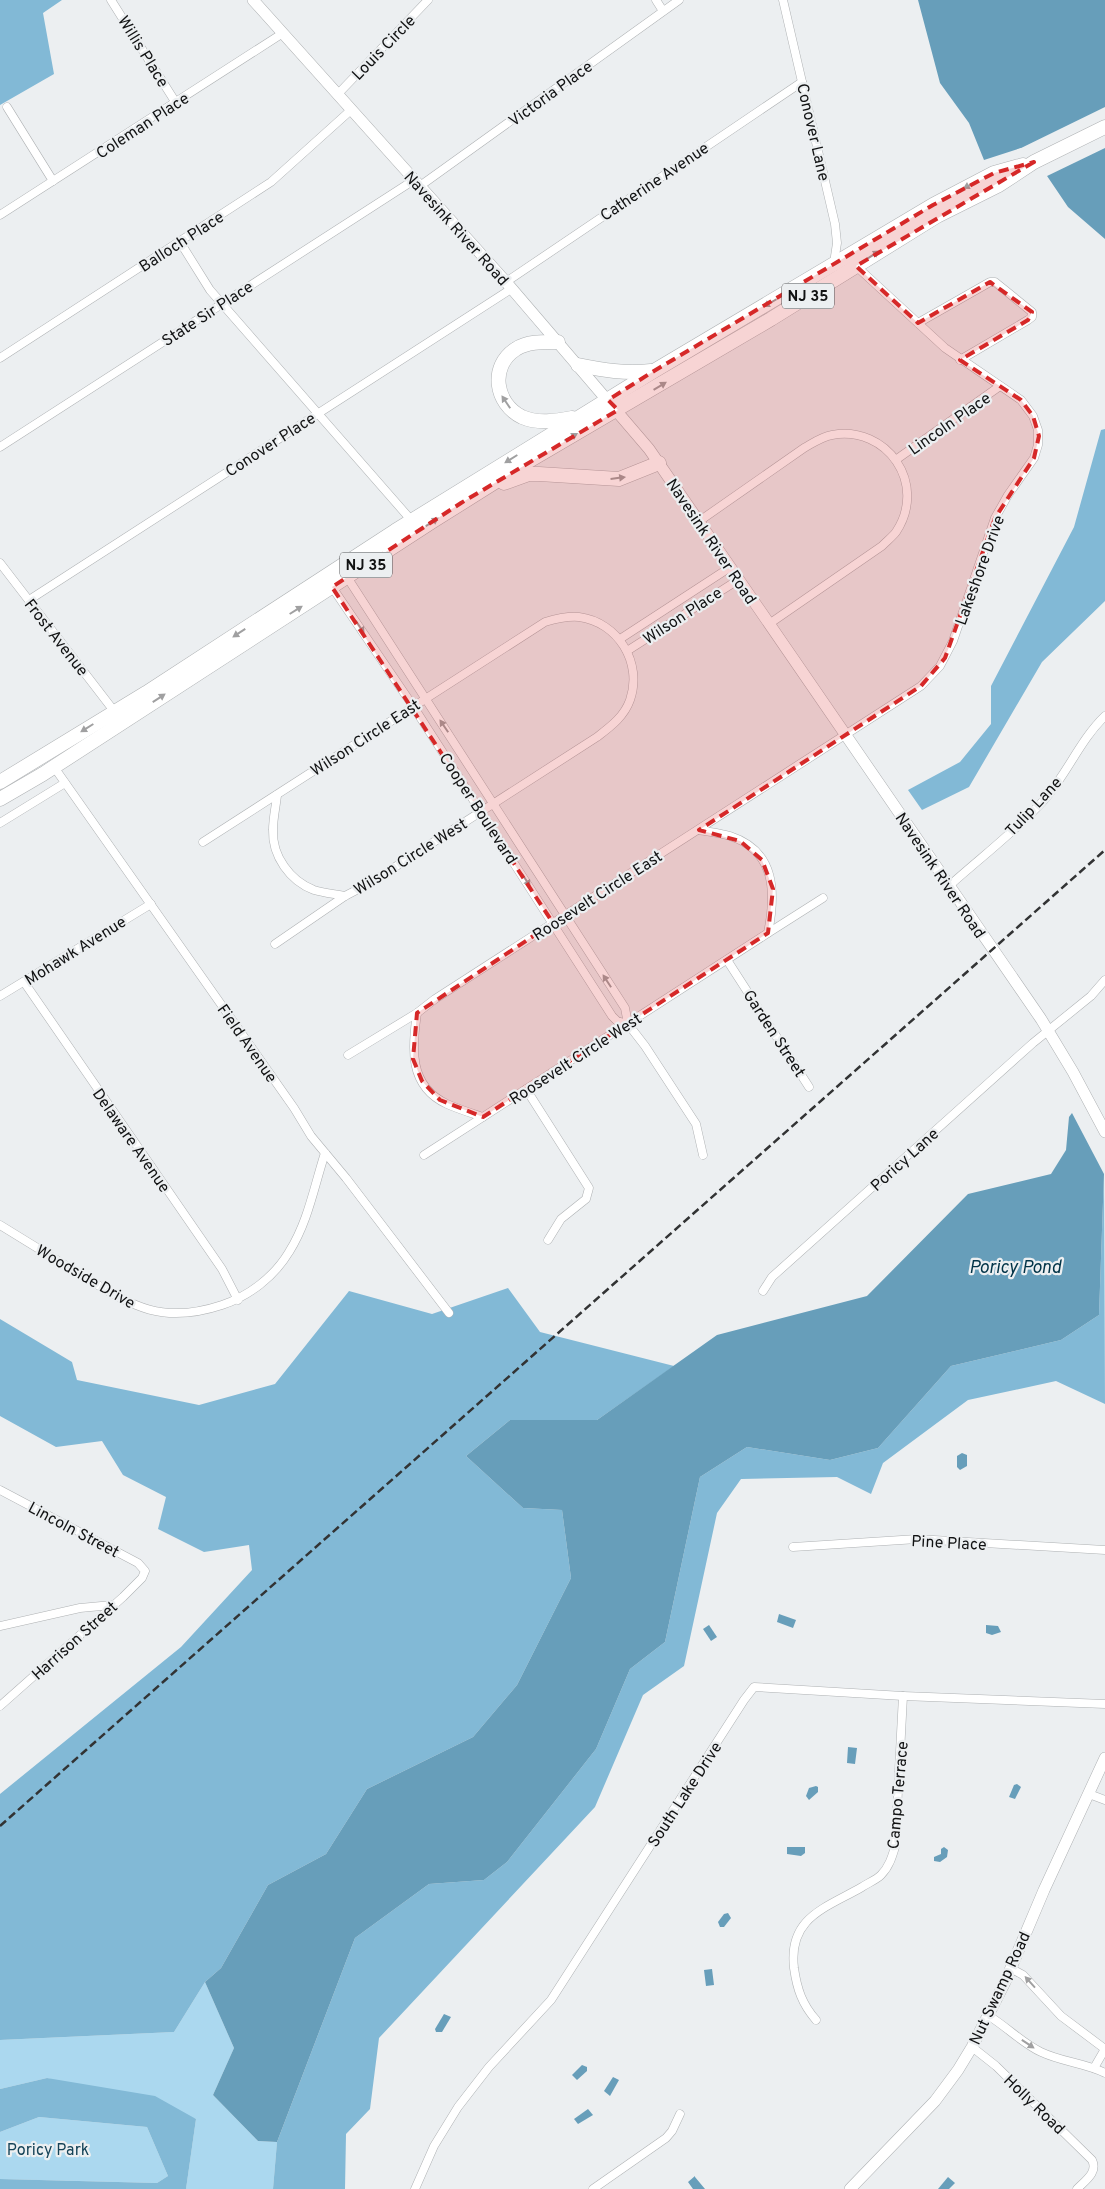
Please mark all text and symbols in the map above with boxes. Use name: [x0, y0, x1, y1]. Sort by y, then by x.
street label: Willis Place: [112, 12, 172, 92]
street label: Louis Circle: [348, 12, 421, 85]
street label: Victoria Place: [505, 57, 597, 132]
street label: Conover Lane: [791, 82, 833, 183]
street label: Coleman Place: [93, 89, 193, 164]
street label: Catherine Avenue: [597, 139, 713, 226]
street label: Navesink River Road: [399, 168, 512, 291]
one-way arrow: [963, 181, 977, 189]
street label: Balloch Place: [136, 208, 228, 277]
one-way arrow: [866, 250, 880, 260]
street label: State Sir Place: [159, 278, 258, 352]
road number: NJ 35: [782, 284, 834, 308]
one-way arrow: [763, 298, 776, 307]
one-way arrow: [653, 381, 666, 390]
street label: Lincoln Place: [905, 389, 995, 460]
one-way arrow: [501, 395, 510, 409]
street label: Conover Place: [222, 409, 320, 482]
one-way arrow: [564, 433, 577, 442]
one-way arrow: [504, 455, 517, 464]
one-way arrow: [610, 474, 626, 482]
street label: Navesink River Road: [661, 475, 760, 609]
street label: Lakeshore Drive: [952, 513, 1010, 628]
one-way arrow: [425, 517, 438, 526]
road number: NJ 35: [340, 552, 392, 578]
street label: Wilson Place: [640, 584, 726, 650]
street label: Frost Avenue: [19, 596, 92, 681]
one-way arrow: [289, 606, 302, 615]
one-way arrow: [355, 621, 365, 634]
one-way arrow: [232, 628, 246, 637]
one-way arrow: [152, 693, 166, 703]
street label: Wilson Circle East: [307, 696, 425, 782]
one-way arrow: [439, 720, 449, 733]
one-way arrow: [80, 724, 93, 733]
street label: Cooper Boulevard: [434, 750, 521, 869]
street label: Tulip Lane: [1002, 773, 1067, 841]
street label: Navesink River Road: [890, 809, 989, 943]
street label: Wilson Circle West: [351, 815, 472, 901]
street label: Roosevelt Circle East: [529, 847, 667, 946]
one-way arrow: [521, 874, 530, 887]
street label: Mohawk Avenue: [22, 913, 130, 991]
one-way arrow: [603, 974, 612, 987]
street label: Garden Street: [738, 987, 809, 1081]
street label: Field Avenue: [212, 1001, 281, 1087]
street label: Roosevelt Circle West: [506, 1009, 646, 1110]
street label: Delaware Avenue: [87, 1085, 174, 1197]
street label: Poricy Lane: [867, 1125, 944, 1196]
street label: Woodside Drive: [32, 1241, 138, 1314]
water label: Poricy Pond: [969, 1257, 1062, 1280]
street label: Lincoln Street: [24, 1498, 122, 1563]
street label: Pine Place: [911, 1532, 987, 1556]
street label: Harrison Street: [28, 1598, 122, 1685]
street label: South Lake Drive: [644, 1739, 727, 1851]
street label: Campo Terrace: [884, 1740, 914, 1850]
street label: Nut Swamp Road: [966, 1929, 1036, 2049]
one-way arrow: [1024, 1977, 1036, 1989]
one-way arrow: [1022, 2039, 1035, 2049]
street label: Holly Road: [999, 2071, 1069, 2140]
park label: Poricy Park: [7, 2141, 89, 2161]

